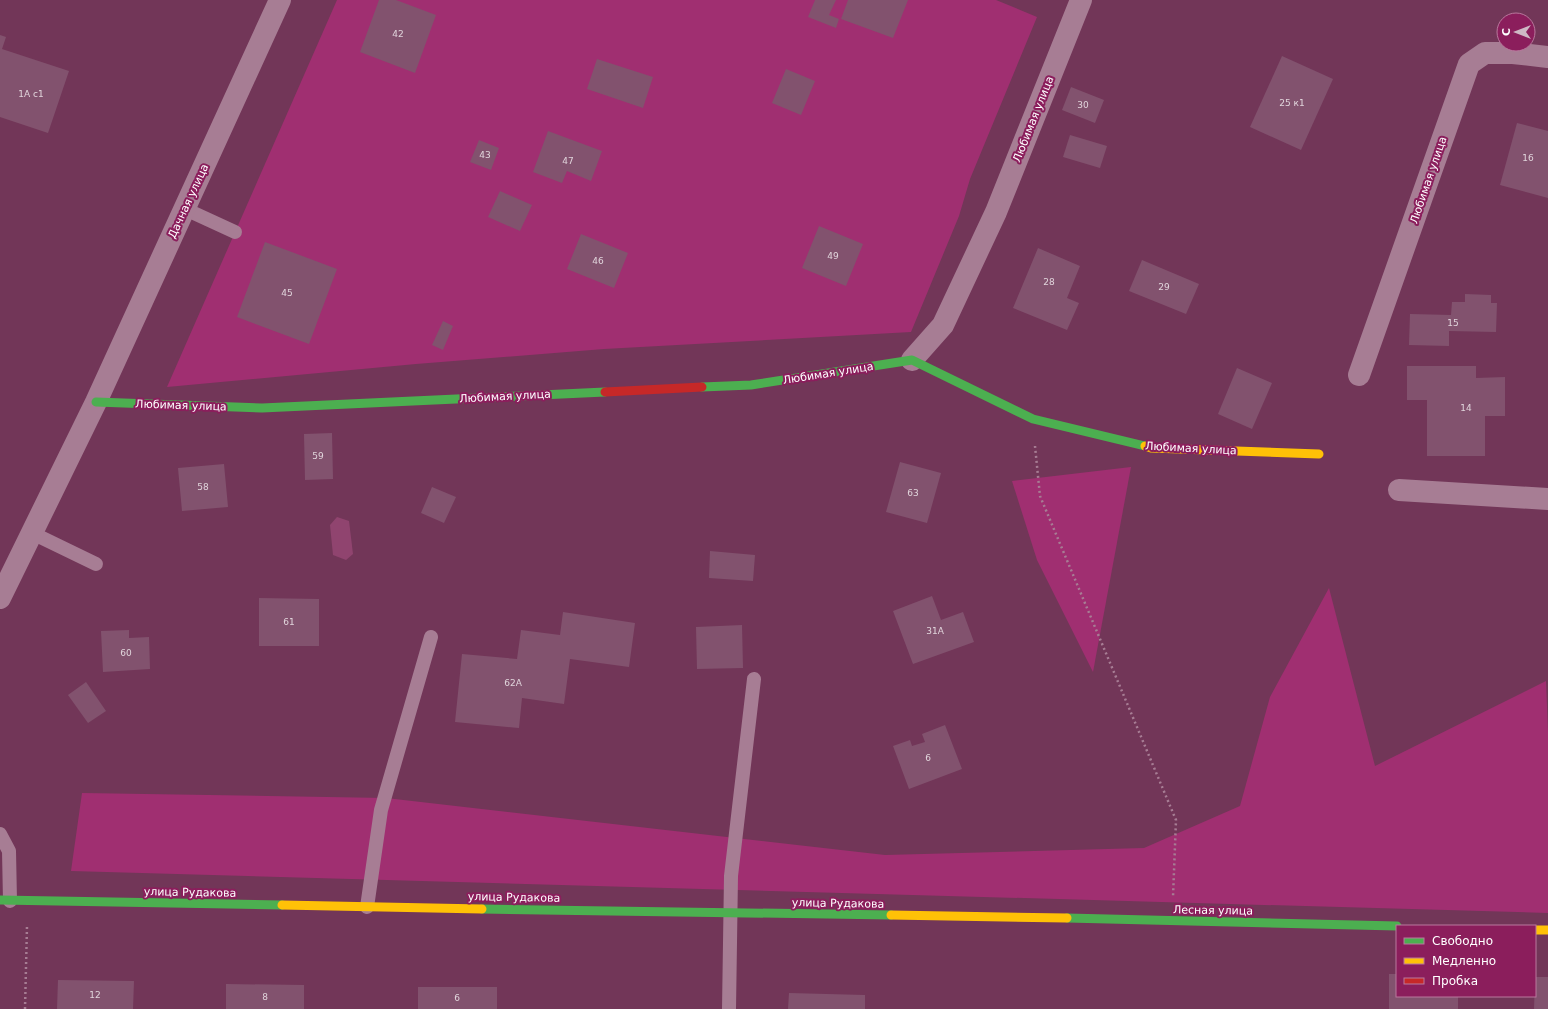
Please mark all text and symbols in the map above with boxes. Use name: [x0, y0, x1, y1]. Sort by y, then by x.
north arrow: [1496, 12, 1536, 52]
text: С: [1500, 28, 1513, 36]
house number: 42: [392, 29, 404, 39]
street label: Любимая улица: [1010, 74, 1057, 164]
house number: 1А с1: [18, 89, 44, 99]
house number: 25 к1: [1279, 98, 1305, 108]
house number: 30: [1077, 100, 1089, 110]
street label: Любимая улица: [1407, 135, 1450, 226]
house number: 43: [479, 150, 491, 160]
house number: 16: [1522, 153, 1534, 163]
house number: 47: [562, 156, 574, 166]
street label: Дачная улица: [165, 162, 211, 241]
house number: 49: [827, 251, 839, 261]
house number: 46: [592, 256, 604, 266]
house number: 28: [1043, 277, 1055, 287]
house number: 29: [1158, 282, 1170, 292]
house number: 45: [281, 288, 293, 298]
house number: 15: [1447, 318, 1459, 328]
street label: Любимая улица: [782, 360, 874, 387]
street label: Любимая улица: [459, 388, 551, 405]
street label: Любимая улица: [135, 397, 227, 414]
house number: 14: [1460, 403, 1472, 413]
street label: Любимая улица: [1145, 440, 1237, 457]
house number: 59: [312, 451, 324, 461]
house number: 58: [197, 482, 209, 492]
house number: 63: [907, 488, 919, 498]
house number: 61: [283, 617, 295, 627]
house number: 31А: [926, 626, 945, 636]
house number: 60: [120, 648, 132, 658]
house number: 62А: [504, 678, 523, 688]
house number: 6: [925, 753, 931, 763]
street label: улица Рудакова: [144, 885, 236, 900]
street label: улица Рудакова: [468, 890, 560, 905]
street label: улица Рудакова: [792, 896, 884, 911]
street label: Лесная улица: [1173, 903, 1253, 918]
legend: [1396, 925, 1536, 997]
text: Свободно: [1432, 934, 1493, 948]
text: Медленно: [1432, 954, 1496, 968]
text: Пробка: [1432, 974, 1478, 988]
house number: 12: [89, 990, 101, 1000]
house number: 8: [262, 992, 268, 1002]
house number: 6: [454, 993, 460, 1003]

